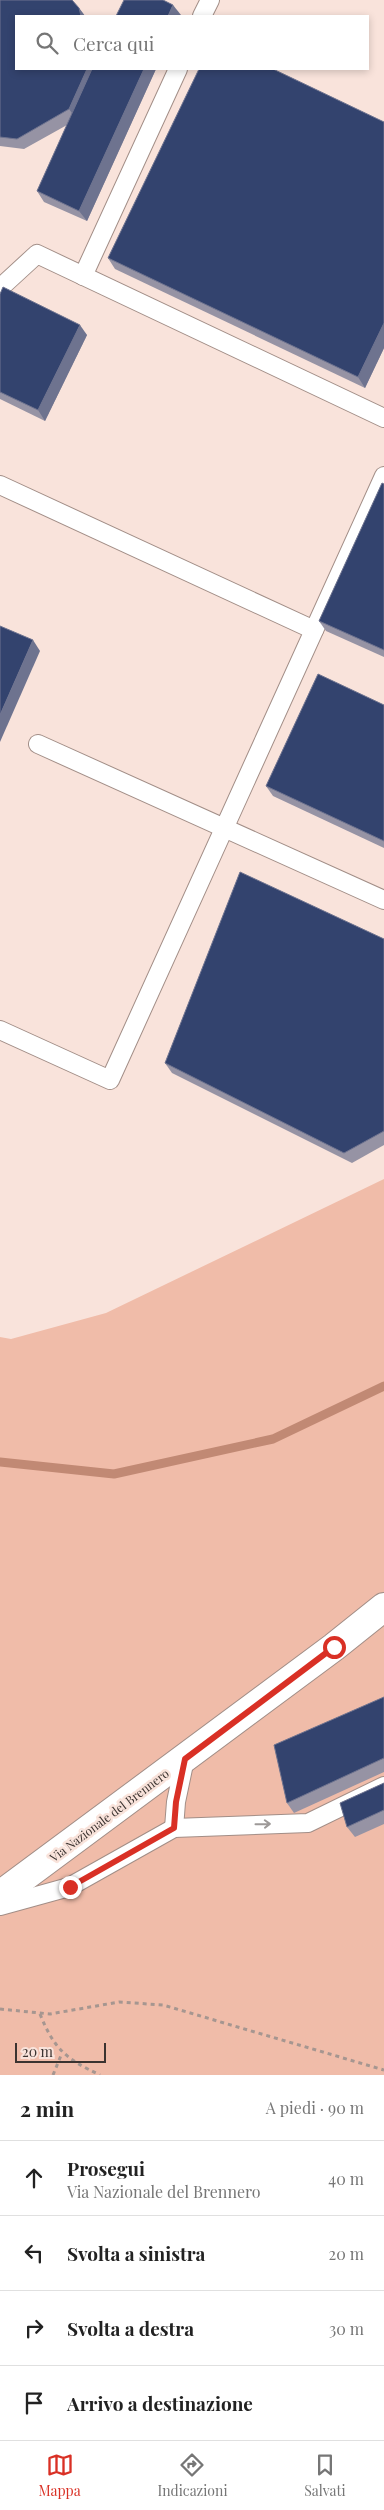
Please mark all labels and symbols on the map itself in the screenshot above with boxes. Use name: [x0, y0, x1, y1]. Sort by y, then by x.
route start: [323, 1636, 346, 1659]
street label: Via Nazionale del Brennero: [45, 1765, 172, 1866]
one-way arrow: [254, 1819, 271, 1829]
route end: [59, 1876, 82, 1899]
scale bar: [15, 2040, 106, 2063]

